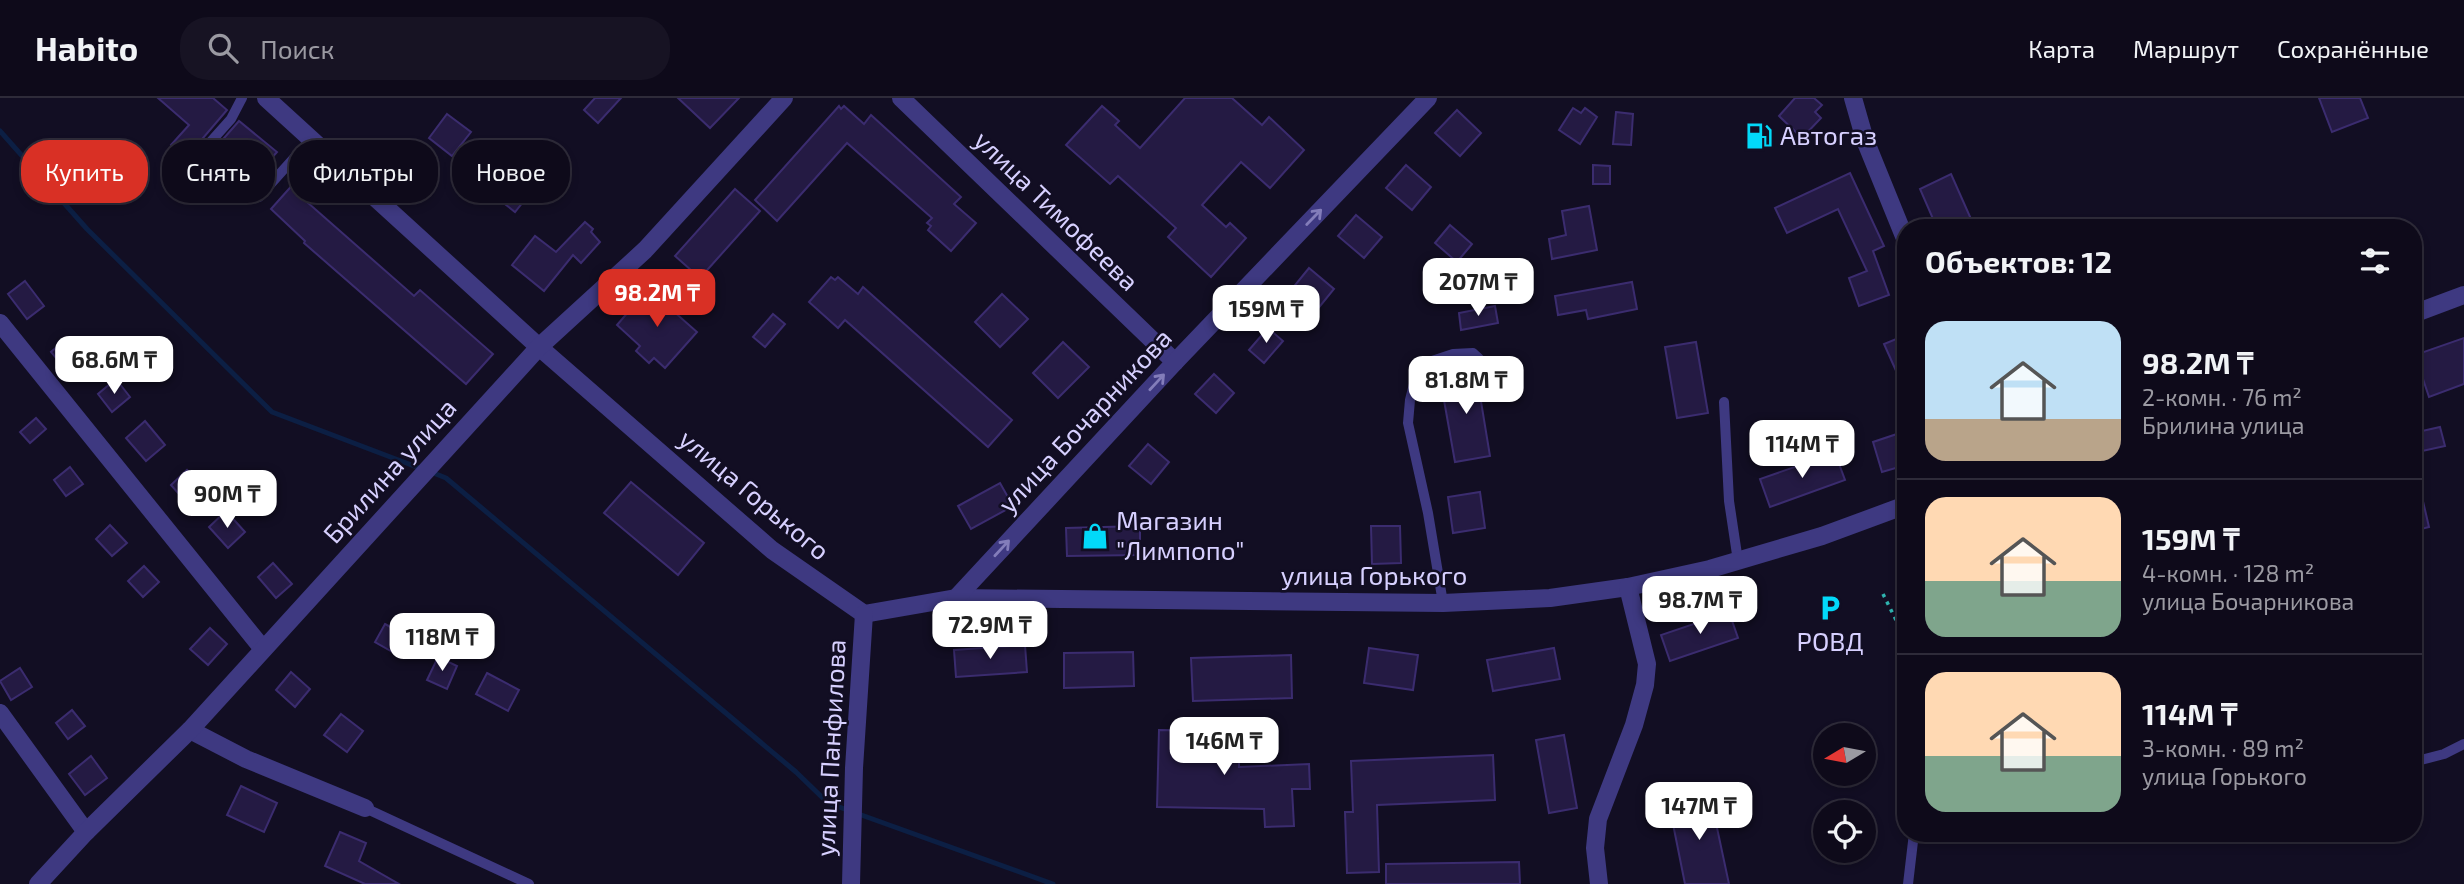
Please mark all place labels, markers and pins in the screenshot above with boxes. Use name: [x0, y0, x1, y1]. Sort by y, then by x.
place label: Автогаз: [1780, 119, 1877, 150]
fuel station icon: Автогаз: [1744, 121, 1774, 151]
pin: 207M ₸: [1421, 258, 1535, 318]
pin: 98.2M ₸: [592, 270, 722, 329]
pin: 159M ₸: [1209, 286, 1323, 345]
pin: 68.6M ₸: [49, 336, 179, 396]
pin: 81.8M ₸: [1401, 356, 1531, 416]
pin: 114M ₸: [1745, 420, 1859, 480]
pin: 90M ₸: [178, 470, 276, 530]
place label: Магазин "Лимпопо": [1116, 504, 1244, 565]
shop icon: Магазин "Лимпопо": [1080, 521, 1110, 551]
pin: 98.7M ₸: [1635, 576, 1765, 636]
parking icon: РОВД: [1815, 593, 1845, 623]
pin: 72.9M ₸: [925, 602, 1055, 661]
pin: 118M ₸: [385, 614, 499, 673]
place label: РОВД: [1797, 625, 1863, 656]
pin: 146M ₸: [1167, 718, 1281, 777]
pin: 147M ₸: [1642, 782, 1756, 842]

